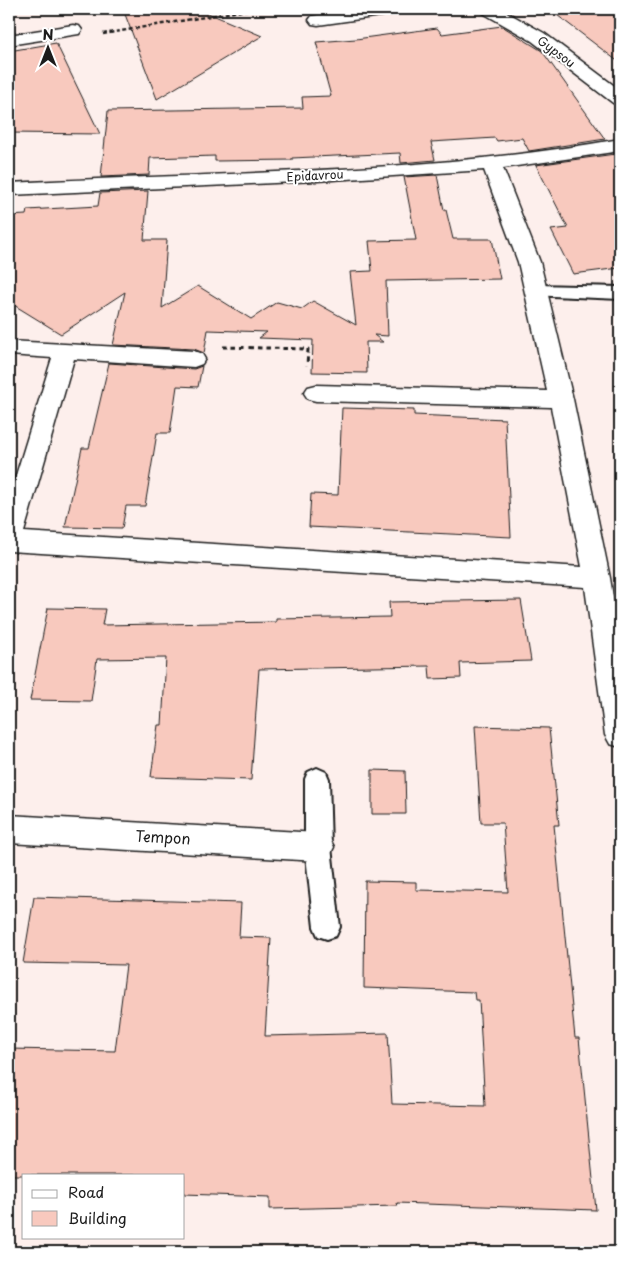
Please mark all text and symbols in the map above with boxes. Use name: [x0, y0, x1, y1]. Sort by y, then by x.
north arrow: [22, 22, 72, 72]
text: N: [42, 24, 54, 45]
street label: Gypsou: [534, 31, 579, 71]
street label: Epidavrou: [286, 165, 344, 185]
street label: Tempon: [135, 824, 191, 849]
legend: [22, 1174, 185, 1238]
text: Road: [68, 1180, 104, 1203]
text: Building: [68, 1206, 127, 1229]

